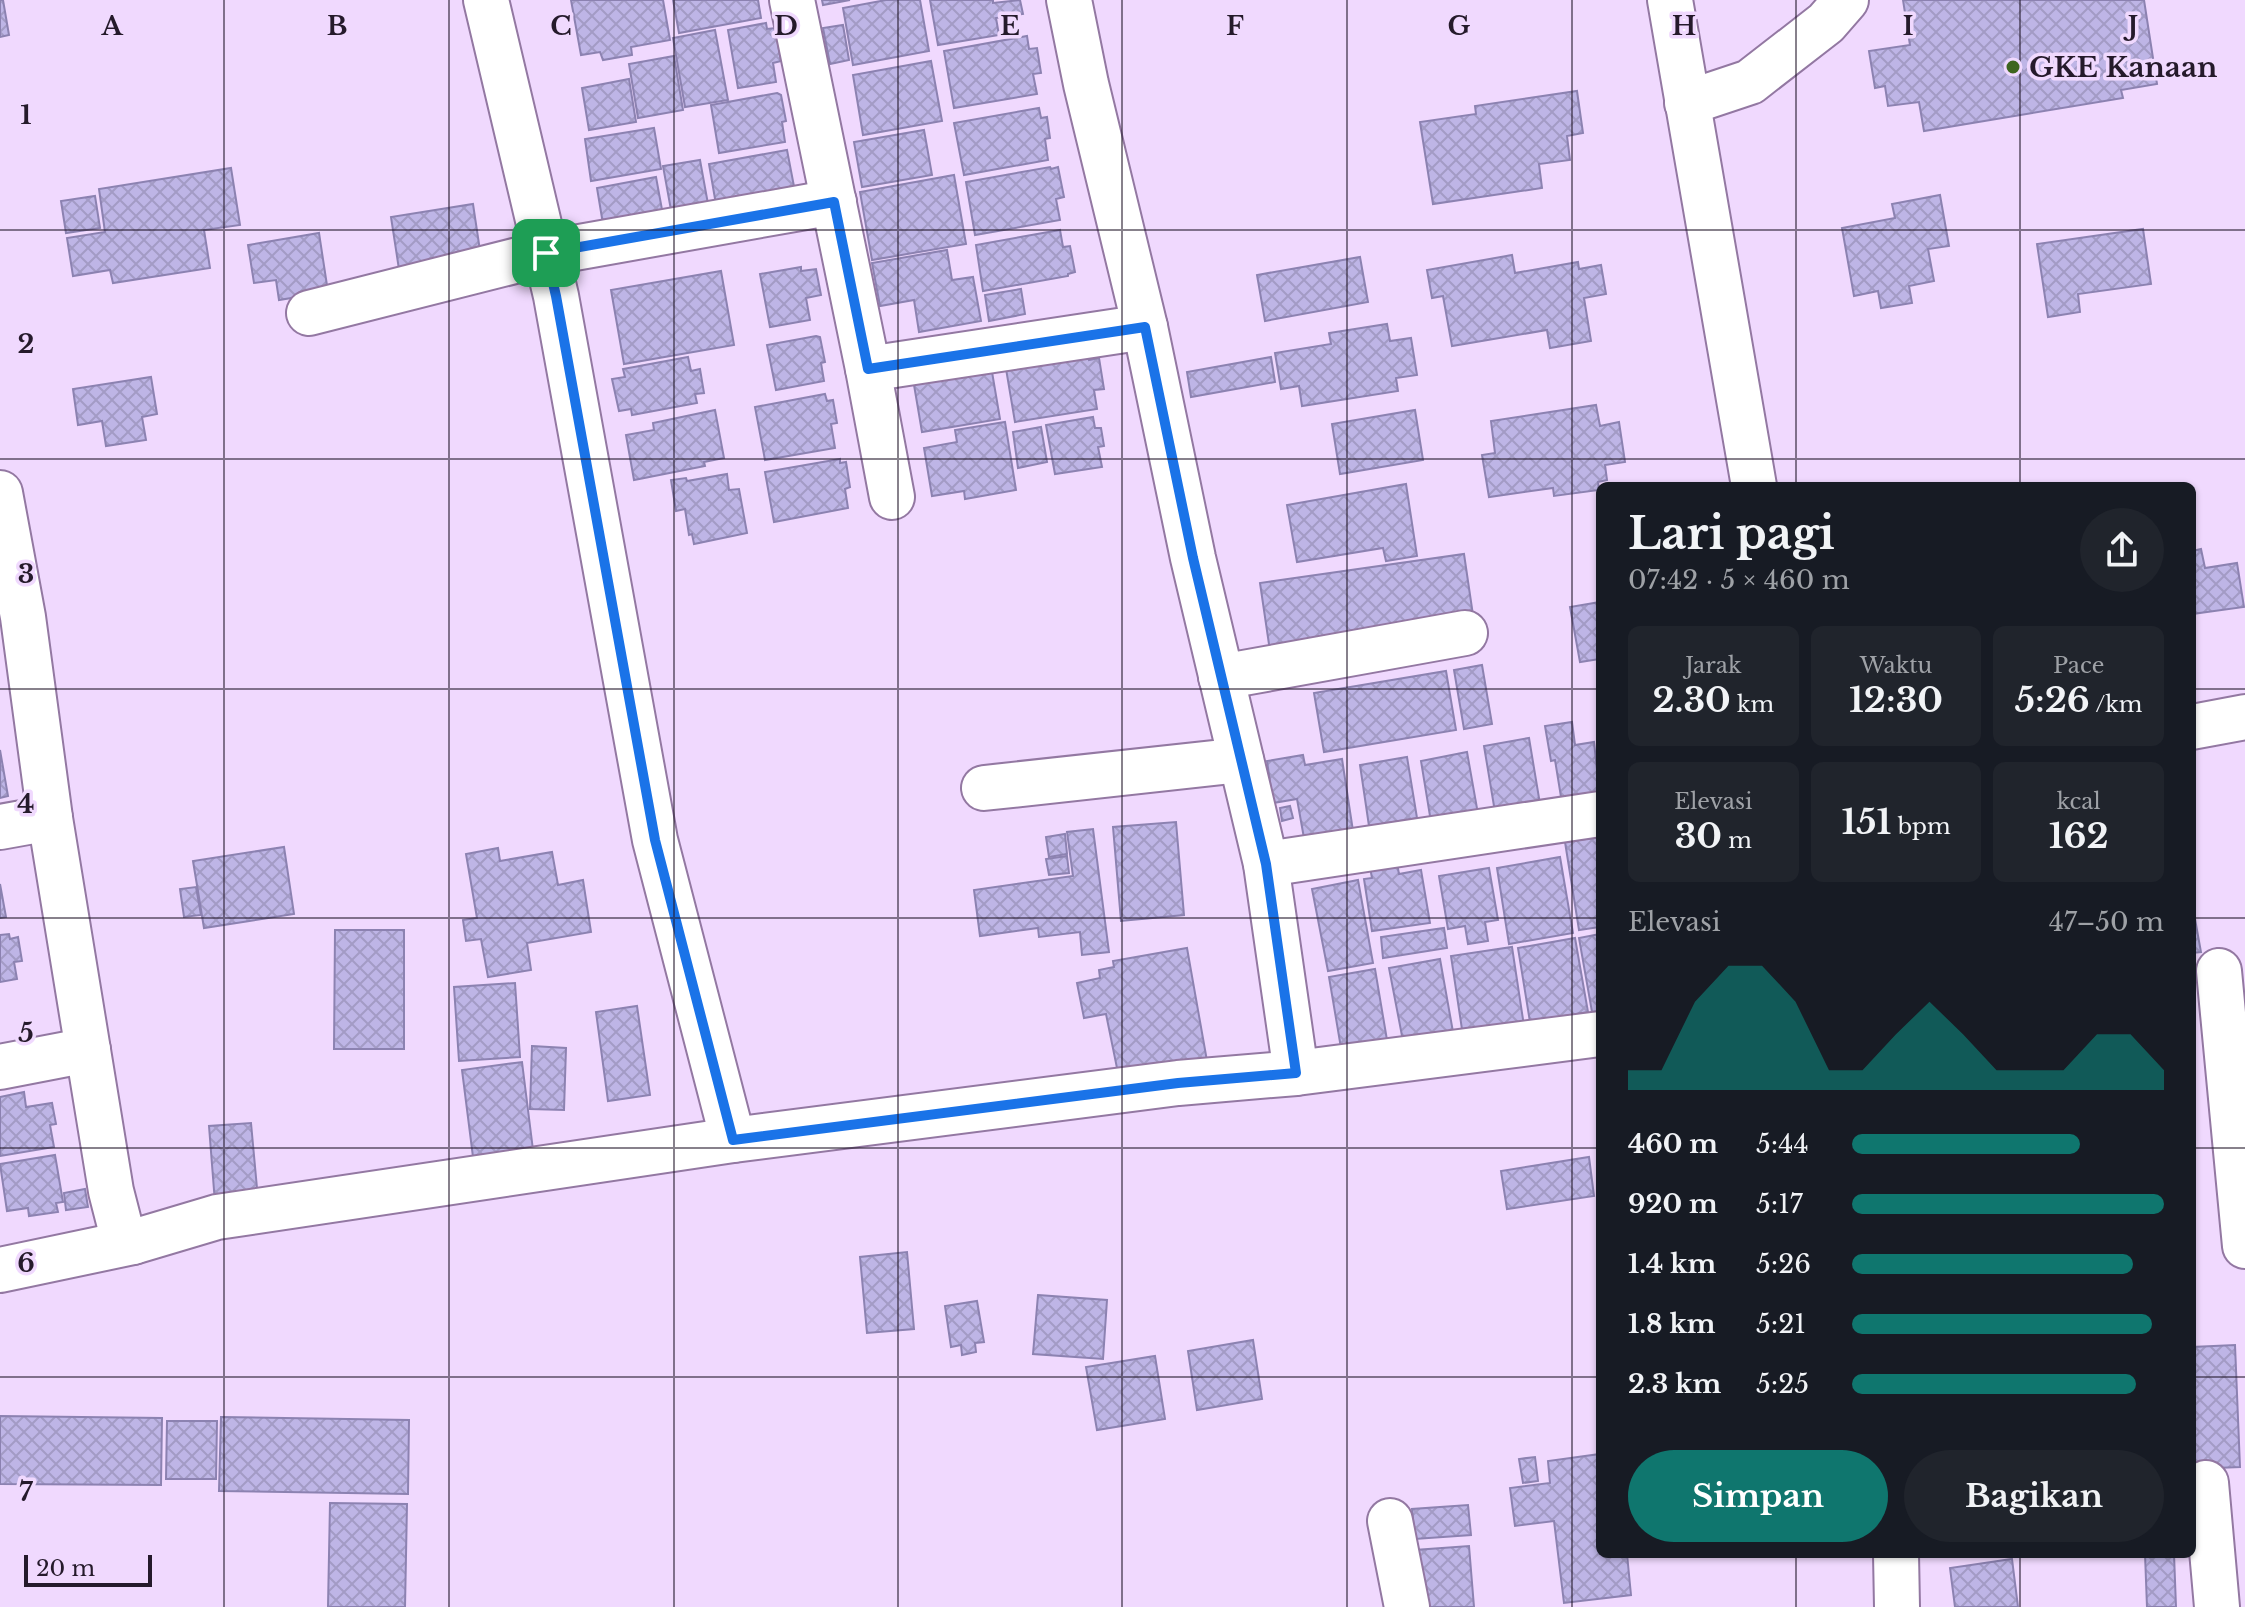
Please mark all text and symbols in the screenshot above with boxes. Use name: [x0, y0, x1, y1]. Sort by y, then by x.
text: A: [100, 10, 123, 42]
text: B: [327, 10, 347, 42]
text: C: [550, 10, 572, 42]
text: D: [774, 10, 798, 42]
text: E: [1000, 10, 1020, 42]
text: F: [1226, 10, 1244, 42]
text: G: [1448, 10, 1471, 42]
text: H: [1672, 10, 1696, 42]
text: I: [1902, 10, 1914, 42]
text: J: [2123, 10, 2138, 42]
place label: GKE Kanaan: [2029, 50, 2217, 85]
marker: GKE Kanaan: [2004, 58, 2022, 76]
text: 1: [20, 99, 32, 131]
pin: [512, 219, 580, 287]
icon: arrive: [524, 231, 568, 275]
text: 2: [18, 328, 34, 360]
text: Lari pagi: [1628, 506, 1835, 561]
button: share: [2080, 508, 2164, 592]
text: 3: [18, 558, 34, 590]
text: 07:42 · 5 × 460 m: [1628, 564, 1850, 596]
text: Jarak: [1685, 652, 1742, 679]
text: Waktu: [1860, 652, 1932, 679]
text: Pace: [2053, 652, 2104, 679]
text: 2.30: [1652, 679, 1731, 721]
text: 12:30: [1849, 679, 1943, 721]
text: 5:26: [2015, 679, 2090, 721]
text: km: [1731, 691, 1774, 718]
text: /km: [2090, 691, 2142, 718]
text: 4: [17, 788, 35, 820]
text: Elevasi: [1674, 788, 1752, 815]
text: kcal: [2057, 788, 2101, 815]
text: 151: [1841, 801, 1891, 843]
text: bpm: [1891, 813, 1951, 840]
text: 30: [1675, 815, 1722, 857]
text: 162: [2049, 815, 2109, 857]
text: m: [1722, 827, 1752, 854]
text: Elevasi: [1628, 906, 1721, 938]
text: 47–50 m: [2049, 906, 2164, 938]
text: 5: [18, 1017, 34, 1049]
text: 460 m: [1628, 1128, 1718, 1160]
text: 5:44: [1756, 1128, 1809, 1160]
text: 920 m: [1628, 1188, 1718, 1220]
text: 5:17: [1756, 1188, 1803, 1220]
text: 6: [17, 1247, 35, 1279]
text: 1.4 km: [1628, 1248, 1716, 1280]
text: 5:26: [1756, 1248, 1811, 1280]
text: 1.8 km: [1628, 1308, 1716, 1340]
text: 5:21: [1756, 1308, 1806, 1340]
text: 2.3 km: [1628, 1368, 1721, 1400]
text: 5:25: [1756, 1368, 1809, 1400]
button: Simpan: [1628, 1450, 1888, 1542]
button: Bagikan: [1904, 1450, 2164, 1542]
text: 7: [19, 1476, 33, 1508]
scale bar: [24, 1551, 152, 1587]
text: 20 m: [36, 1555, 95, 1582]

